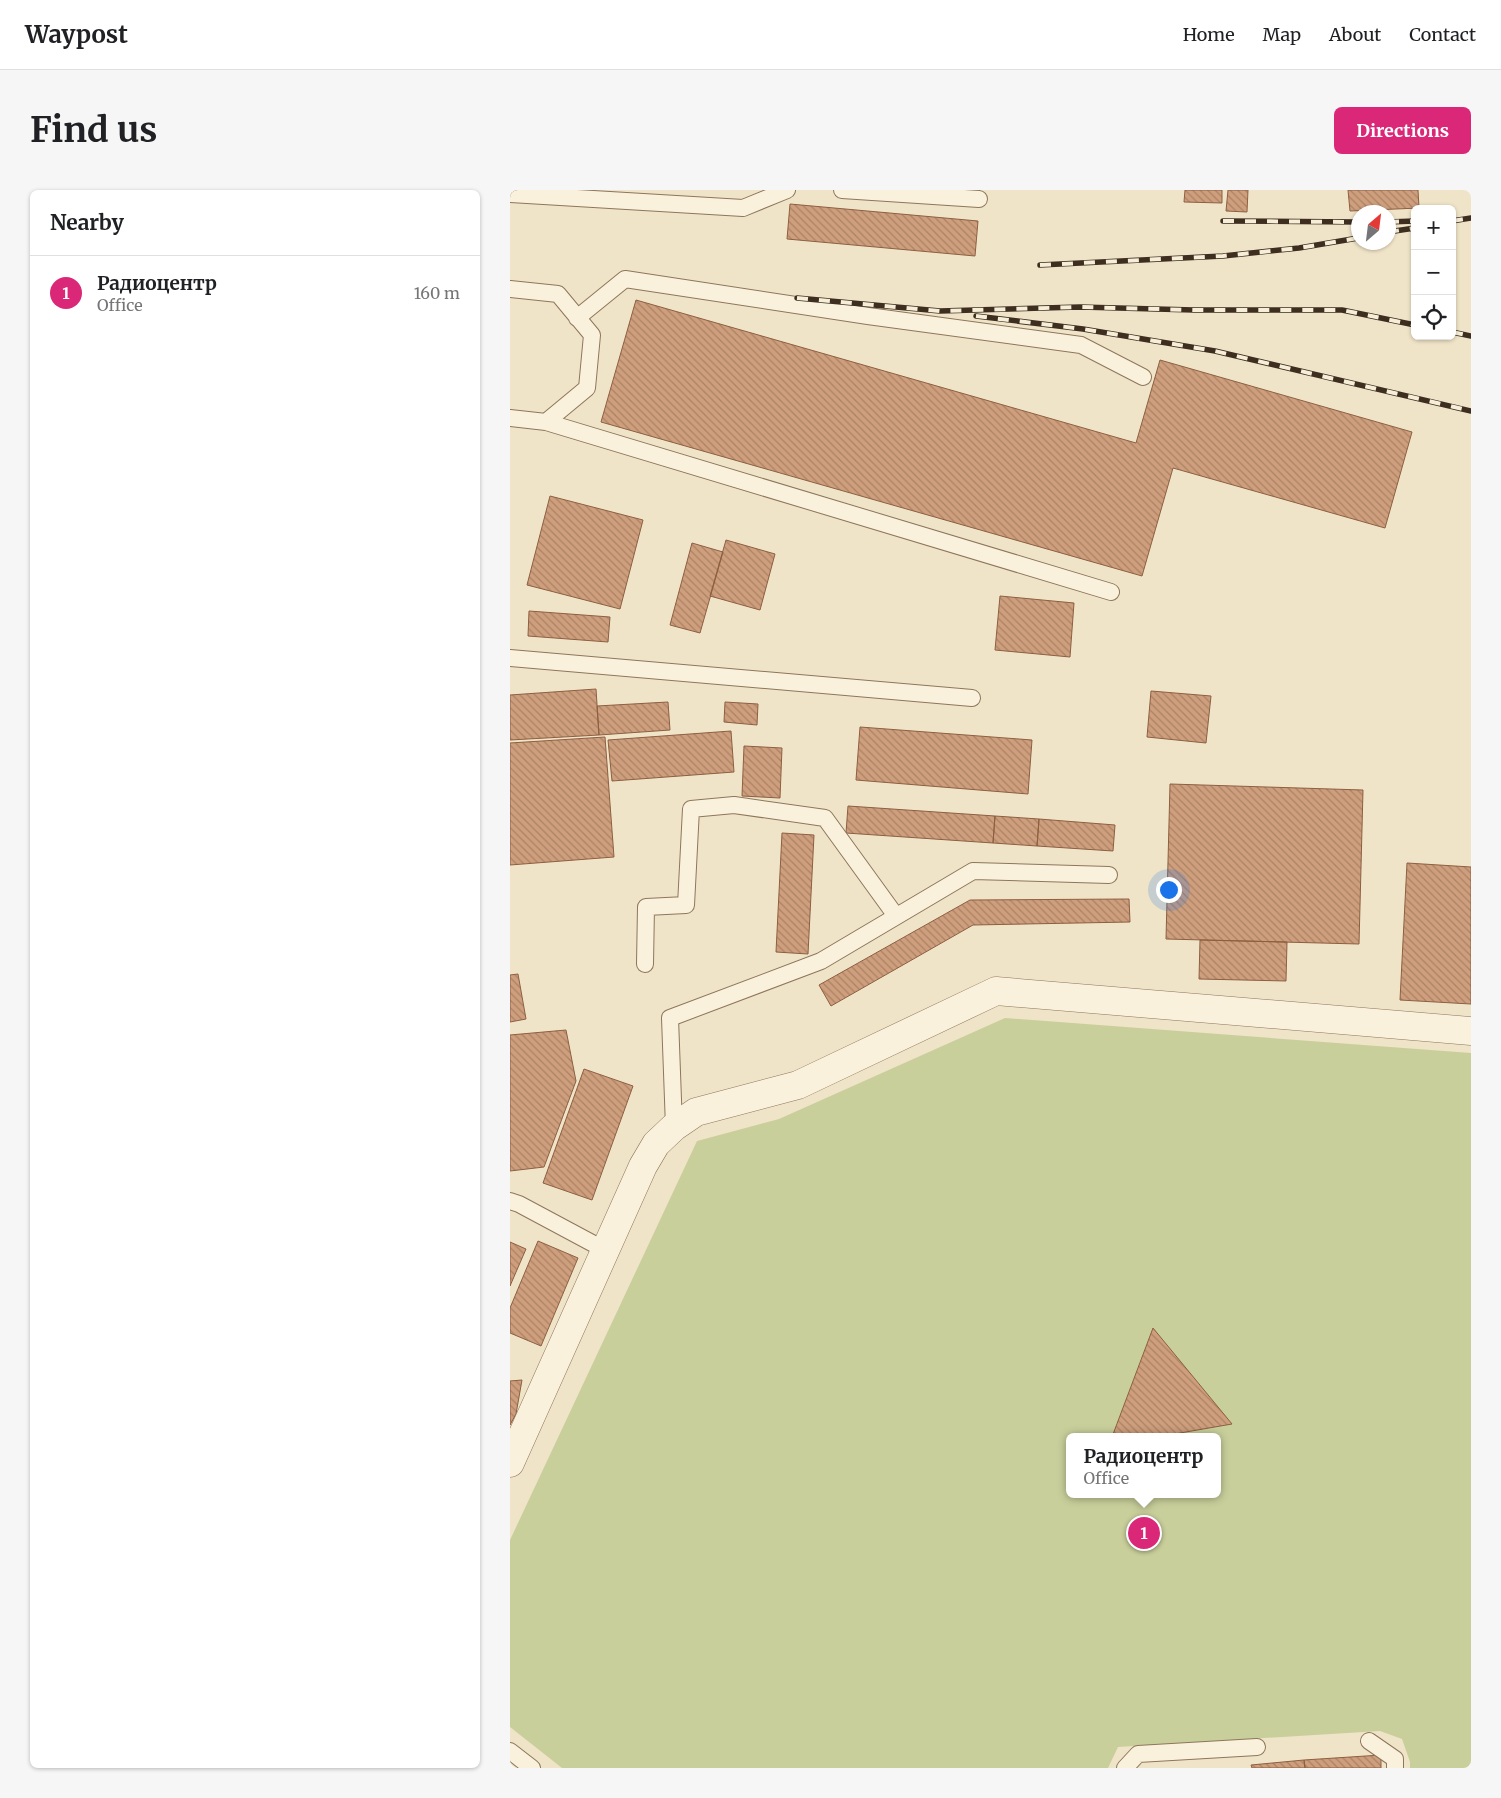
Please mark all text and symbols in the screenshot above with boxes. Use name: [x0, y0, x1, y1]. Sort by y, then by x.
text: Waypost: [25, 19, 128, 50]
text: Home: [1183, 23, 1235, 46]
text: Map: [1263, 23, 1301, 46]
text: About: [1329, 23, 1381, 46]
text: Contact: [1409, 23, 1476, 46]
button: Directions: [1334, 107, 1471, 154]
text: Find us: [30, 108, 157, 152]
north arrow: [1351, 205, 1396, 250]
map controls: [1411, 205, 1456, 340]
button: +: [1411, 205, 1456, 250]
text: Nearby: [50, 209, 124, 236]
button: −: [1411, 250, 1456, 295]
text: Радиоцентр: [97, 271, 217, 295]
text: 1: [62, 283, 70, 303]
text: 160 m: [414, 283, 460, 303]
text: Office: [97, 295, 143, 315]
button: locate: [1411, 295, 1456, 340]
your location: [1156, 877, 1182, 903]
popup: [1066, 1433, 1221, 1498]
text: Радиоцентр: [1084, 1444, 1203, 1468]
text: Office: [1084, 1468, 1129, 1488]
pin: 1: [1128, 1514, 1160, 1552]

